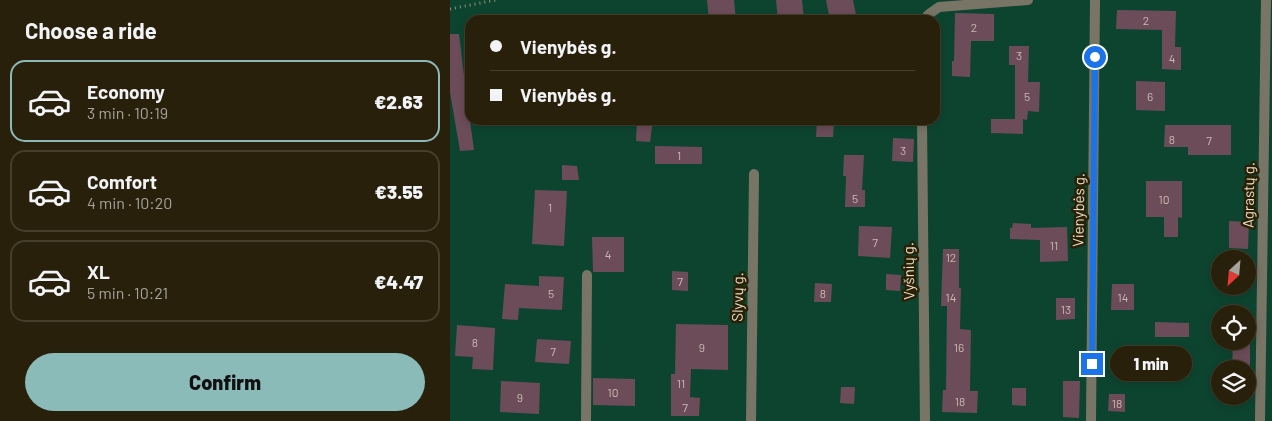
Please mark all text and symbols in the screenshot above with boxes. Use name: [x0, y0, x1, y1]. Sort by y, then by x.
house number: 2: [1143, 13, 1149, 27]
text: Choose a ride: [25, 17, 157, 43]
house number: 2: [971, 20, 977, 34]
text: Vienybės g.: [520, 35, 617, 58]
route start: [1084, 46, 1106, 68]
house number: 3: [1016, 48, 1022, 62]
house number: 4: [1169, 51, 1175, 65]
icon: car: [27, 79, 72, 124]
text: Economy: [87, 80, 165, 103]
text: Vienybės g.: [520, 83, 617, 106]
house number: 5: [1024, 89, 1030, 103]
house number: 6: [1147, 89, 1153, 103]
text: €2.63: [374, 90, 423, 113]
text: 3 min · 10:19: [87, 103, 168, 122]
house number: 8: [1169, 132, 1175, 146]
house number: 7: [1206, 133, 1212, 147]
house number: 3: [900, 143, 906, 157]
house number: 1: [677, 148, 681, 162]
street label: Agrastų g.: [1238, 162, 1258, 228]
icon: car: [27, 169, 72, 214]
text: Comfort: [87, 170, 157, 193]
street label: Vienybės g.: [1068, 173, 1088, 247]
text: €3.55: [375, 180, 423, 203]
house number: 5: [852, 191, 858, 205]
house number: 10: [1159, 192, 1169, 206]
text: 4 min · 10:20: [87, 193, 172, 212]
house number: 1: [548, 200, 552, 214]
house number: 7: [872, 235, 878, 249]
house number: 11: [1050, 238, 1058, 252]
street label: Vyšnių g.: [898, 242, 918, 300]
house number: 4: [605, 247, 611, 261]
house number: 12: [946, 250, 956, 264]
north arrow: [1211, 250, 1256, 295]
map controls: [1211, 250, 1256, 405]
icon: car: [27, 259, 72, 304]
text: XL: [87, 260, 110, 283]
text: €4.47: [374, 270, 423, 293]
street label: Slyvų g.: [728, 272, 746, 322]
house number: 7: [677, 274, 683, 288]
text: 5 min · 10:21: [87, 283, 168, 302]
house number: 5: [548, 286, 554, 300]
house number: 8: [820, 286, 826, 300]
house number: 14: [946, 290, 956, 304]
house number: 14: [1118, 290, 1128, 304]
house number: 13: [1061, 302, 1071, 316]
button: locate: [1211, 305, 1256, 350]
house number: 8: [472, 335, 478, 349]
house number: 9: [699, 340, 705, 354]
house number: 16: [954, 340, 964, 354]
house number: 7: [550, 344, 556, 358]
callout: 1 min: [1110, 346, 1192, 382]
button: Confirm: [25, 353, 425, 411]
route end: [1081, 353, 1103, 375]
text: 1 min: [1133, 354, 1169, 373]
button: layers: [1211, 360, 1256, 405]
house number: 11: [677, 376, 685, 390]
house number: 10: [608, 385, 618, 399]
house number: 9: [517, 390, 523, 404]
house number: 18: [955, 394, 965, 408]
house number: 18: [1112, 396, 1122, 410]
house number: 7: [682, 400, 688, 414]

